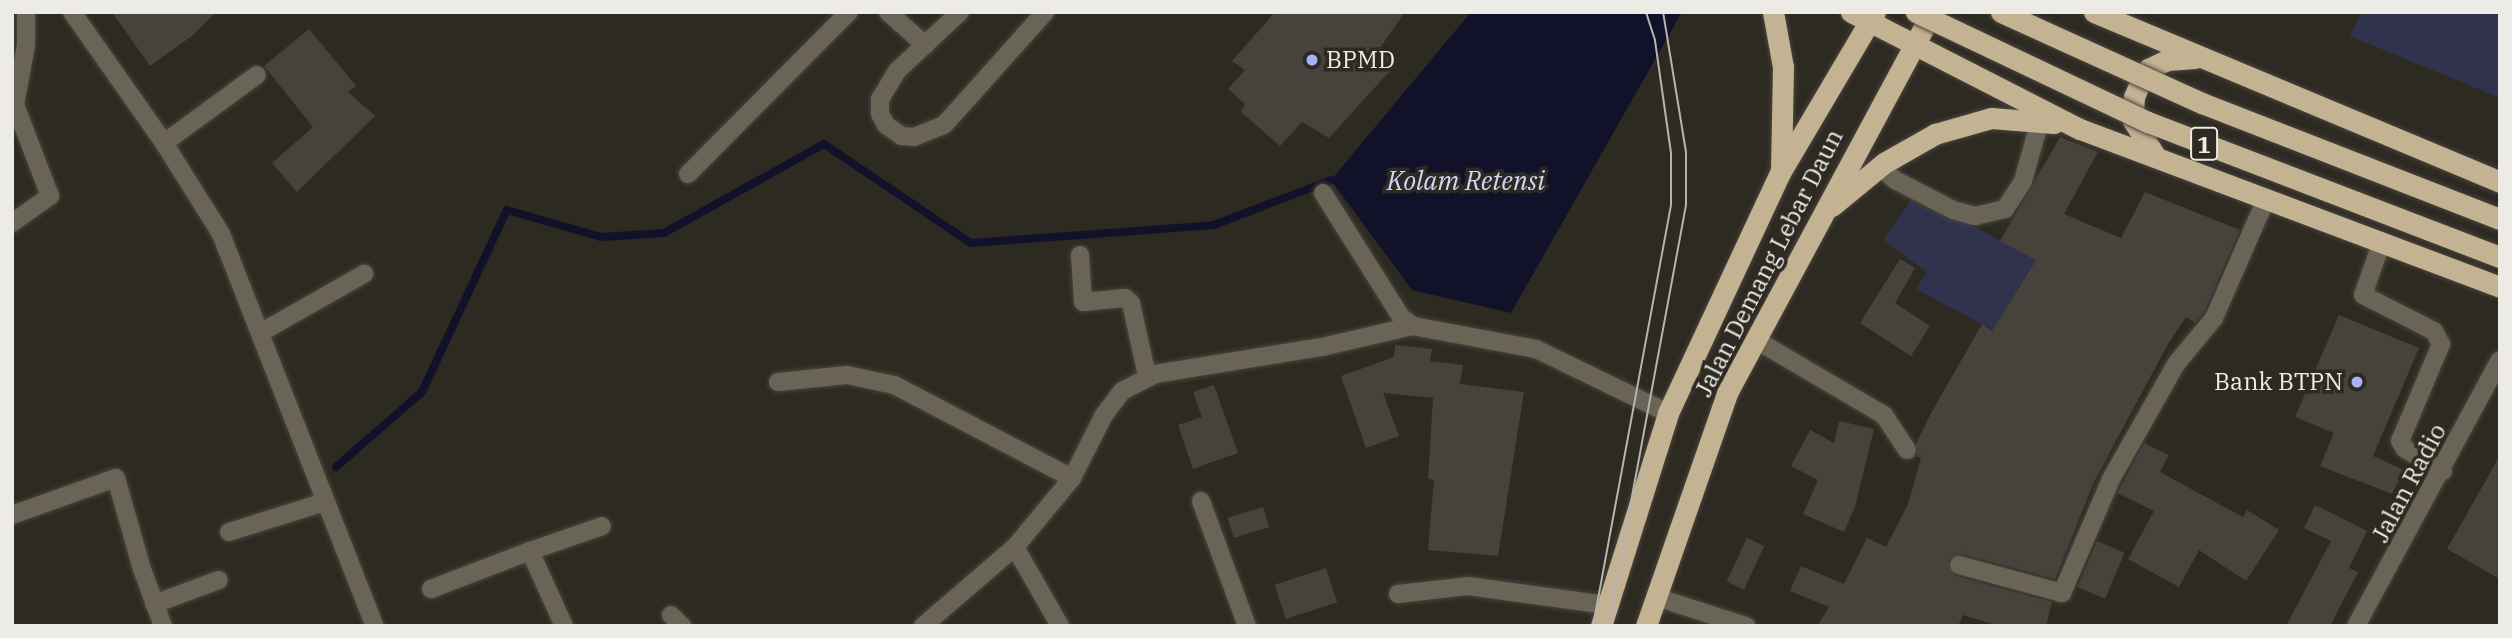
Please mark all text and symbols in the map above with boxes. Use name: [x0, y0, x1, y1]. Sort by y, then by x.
place label: BPMD: [1326, 46, 1395, 74]
marker: BPMD: [1304, 52, 1320, 68]
street label: Jalan Demang Lebar Daun: [1689, 125, 1849, 401]
road number: 1: [2190, 125, 2218, 164]
water label: Kolam Retensi: [1387, 165, 1545, 197]
place label: Bank BTPN: [2214, 368, 2343, 396]
marker: Bank BTPN: [2349, 374, 2365, 390]
street label: Jalan Radio: [2366, 419, 2452, 547]

